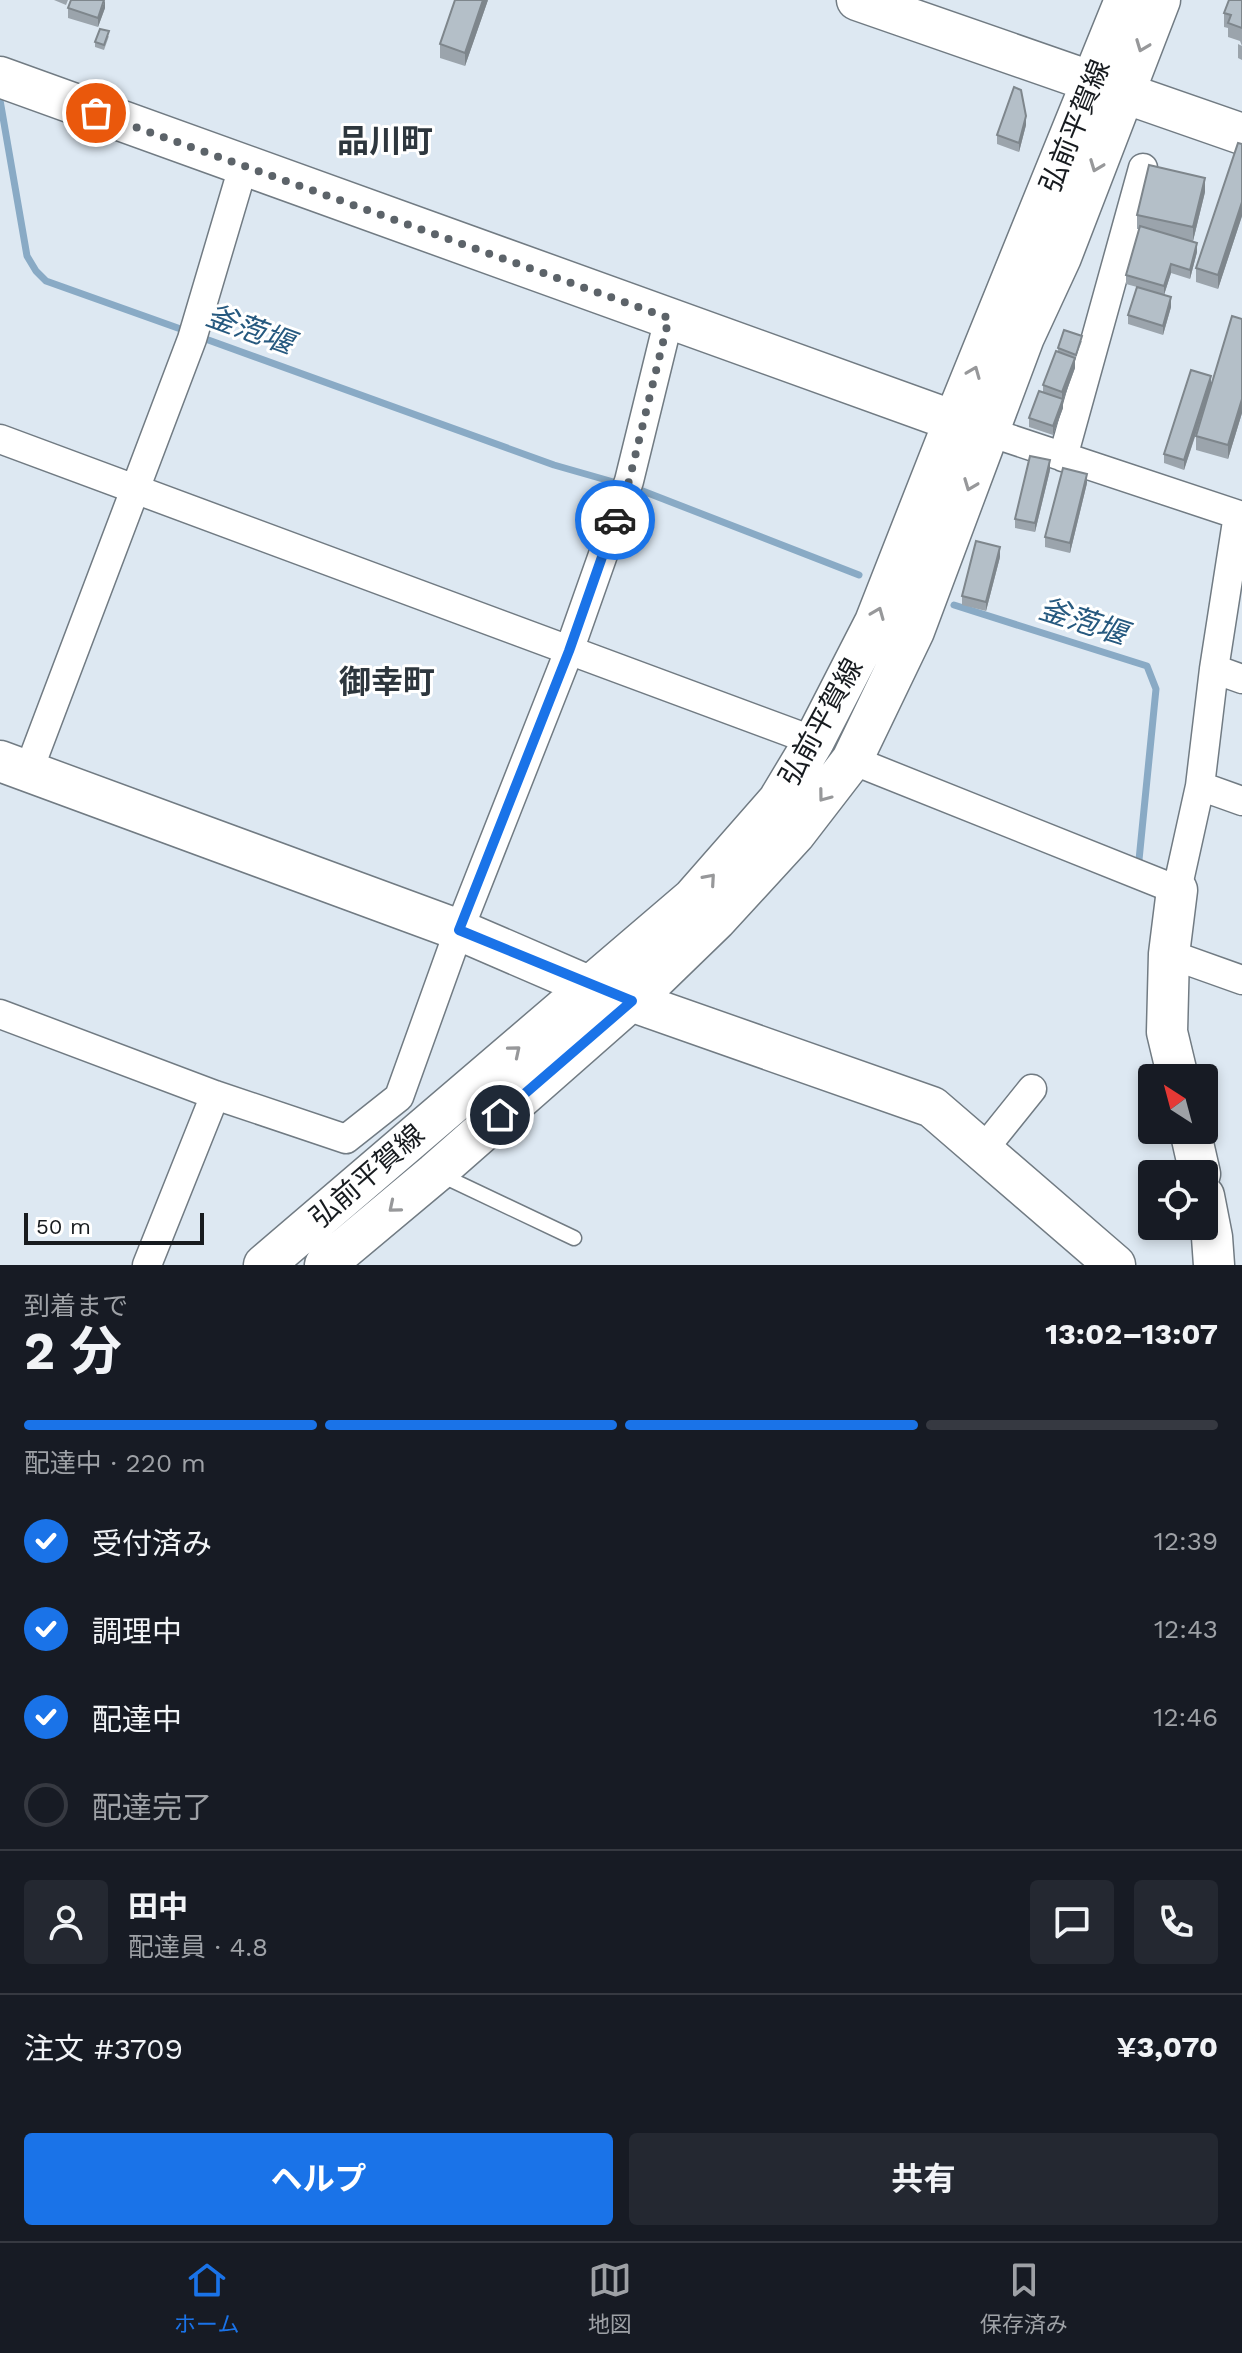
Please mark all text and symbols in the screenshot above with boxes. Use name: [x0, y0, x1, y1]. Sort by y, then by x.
one-way arrow: [1135, 38, 1152, 52]
street label: 弘前平賀線: [1033, 55, 1117, 197]
pin: [62, 79, 130, 147]
icon: bag: [74, 91, 118, 135]
district label: 品川町: [337, 122, 433, 160]
one-way arrow: [1089, 158, 1106, 172]
water label: 釜萢堰: [202, 297, 303, 363]
one-way arrow: [964, 366, 981, 380]
one-way arrow: [963, 478, 980, 492]
courier: [575, 480, 655, 560]
icon: car: [593, 498, 637, 542]
water label: 釜萢堰: [1035, 590, 1136, 653]
one-way arrow: [868, 607, 885, 621]
street label: 弘前平賀線: [773, 653, 869, 791]
district label: 御幸町: [339, 663, 435, 701]
one-way arrow: [820, 787, 834, 802]
one-way arrow: [700, 873, 715, 888]
one-way arrow: [506, 1046, 521, 1061]
north arrow: [1138, 1064, 1218, 1144]
map controls: [1138, 1064, 1218, 1240]
pin: [466, 1081, 534, 1149]
icon: home: [478, 1093, 522, 1137]
street label: 弘前平賀線: [303, 1118, 431, 1234]
button: locate: [1138, 1160, 1218, 1240]
one-way arrow: [389, 1197, 404, 1212]
scale bar: [24, 1209, 204, 1245]
text: 50 m: [36, 1214, 91, 1239]
text: 到着まで: [24, 1291, 128, 1321]
text: 13:02–13:07: [1045, 1316, 1218, 1351]
text: 2 分: [24, 1321, 122, 1382]
text: 配達中 · 220 m: [24, 1448, 206, 1478]
icon: check: [24, 1519, 68, 1563]
text: 受付済み: [92, 1526, 212, 1561]
text: 12:39: [1154, 1526, 1218, 1556]
icon: check: [24, 1607, 68, 1651]
text: 調理中: [92, 1614, 182, 1649]
text: 12:43: [1154, 1614, 1218, 1644]
icon: check: [24, 1695, 68, 1739]
text: 配達中: [92, 1702, 182, 1737]
text: 12:46: [1153, 1702, 1218, 1732]
text: 配達完了: [92, 1790, 212, 1825]
button: person: [24, 1880, 108, 1964]
button: chat: [1030, 1880, 1114, 1964]
button: phone: [1134, 1880, 1218, 1964]
text: 田中: [128, 1889, 188, 1924]
text: 配達員 · 4.8: [128, 1932, 268, 1962]
text: ¥3,070: [1116, 2029, 1218, 2064]
text: 注文 #3709: [24, 2031, 183, 2066]
button: ヘルプ: [24, 2133, 613, 2225]
button: 共有: [629, 2133, 1218, 2225]
tab: ホーム: [174, 2258, 239, 2338]
tab: 地図: [588, 2258, 632, 2338]
tab: 保存済み: [980, 2258, 1068, 2338]

